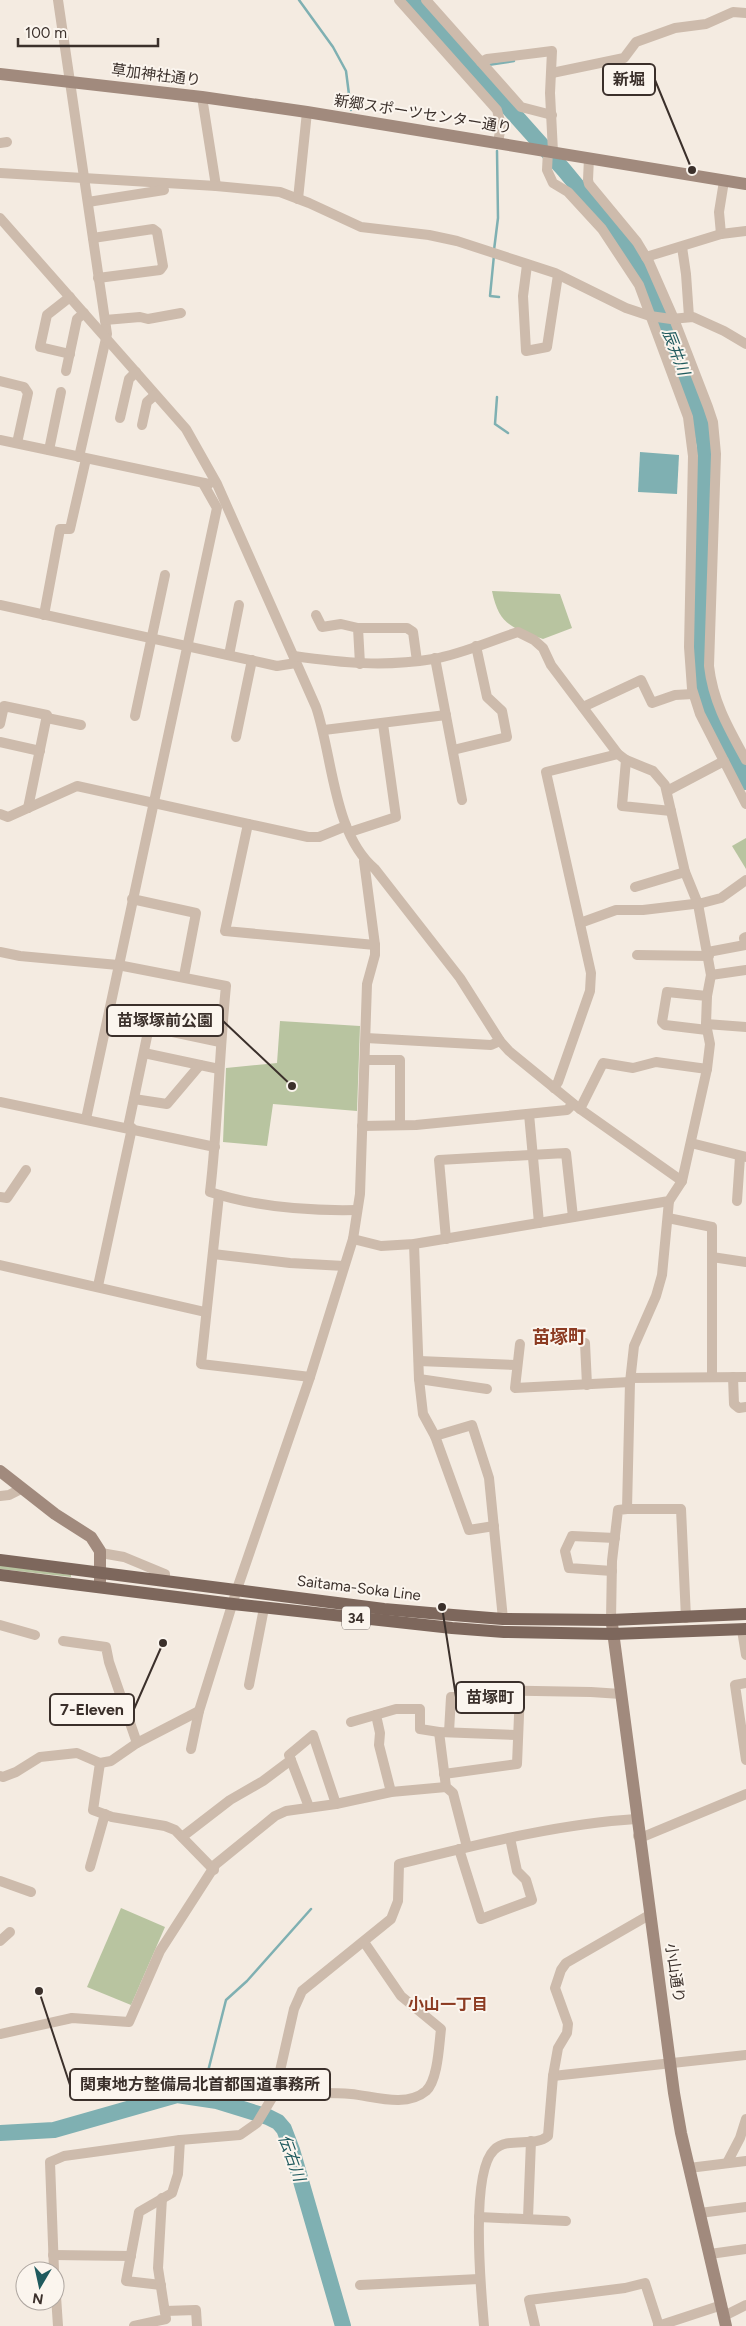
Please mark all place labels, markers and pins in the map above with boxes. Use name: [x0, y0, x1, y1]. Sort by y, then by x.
callout: 新堀: [603, 64, 655, 95]
callout: 苗塚塚前公園: [107, 1005, 223, 1036]
callout: 苗塚町: [456, 1682, 524, 1713]
callout: 7-Eleven: [50, 1694, 134, 1725]
callout: 関東地方整備局北首都国道事務所: [70, 2069, 330, 2100]

